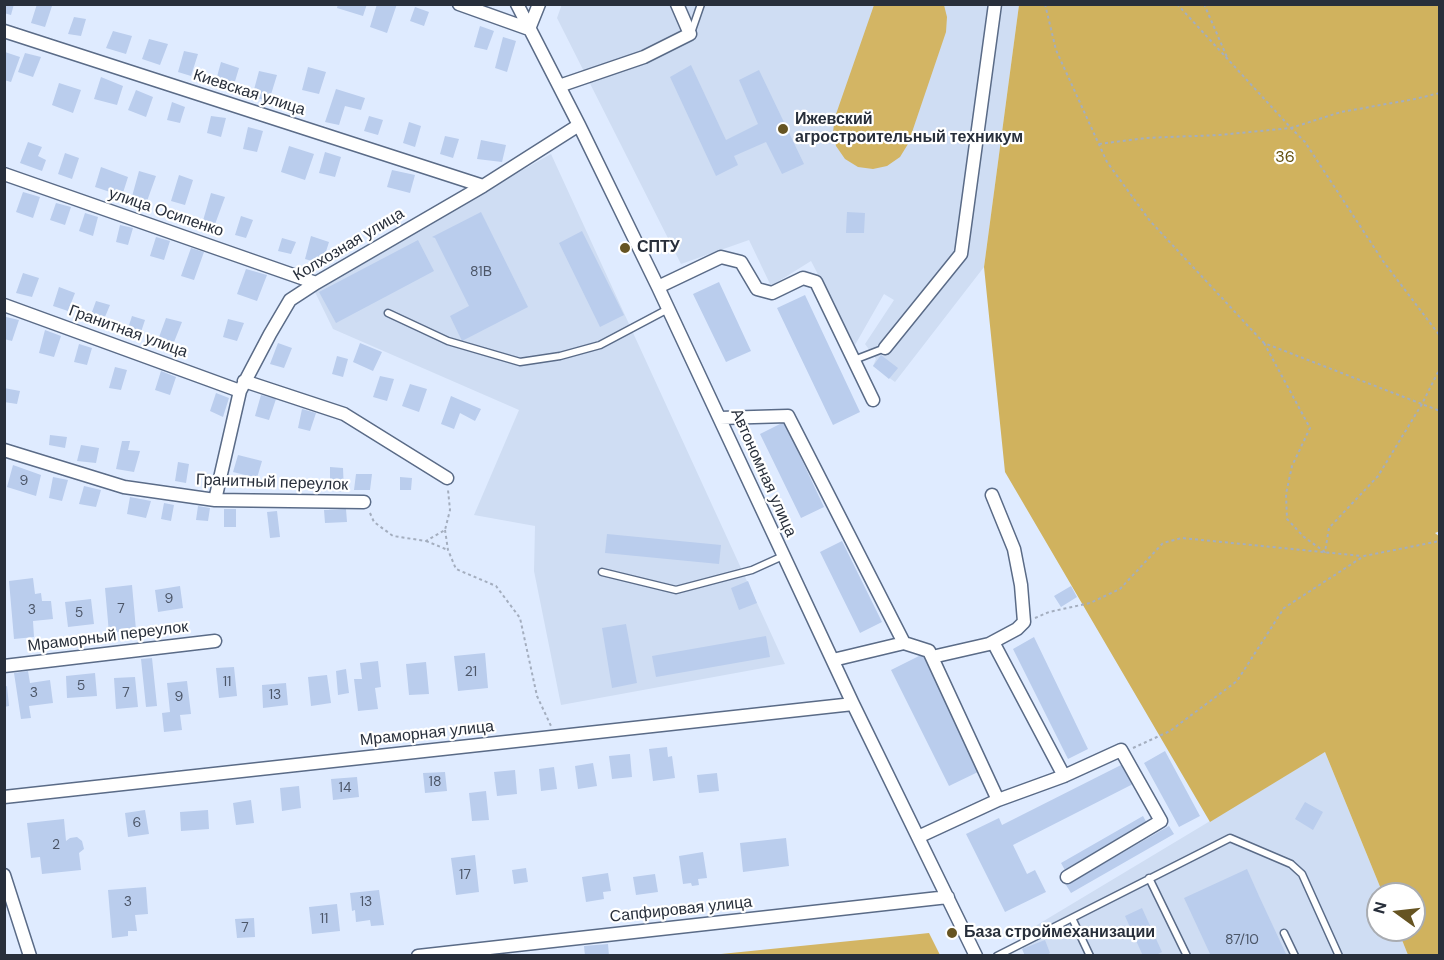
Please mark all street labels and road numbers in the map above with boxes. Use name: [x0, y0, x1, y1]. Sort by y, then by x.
street label: Киевская улица: [191, 66, 307, 120]
street label: улица Осипенко: [106, 184, 226, 242]
street label: Колхозная улица: [290, 204, 408, 286]
street label: Гранитная улица: [66, 302, 190, 362]
street label: Автономная улица: [726, 406, 800, 540]
street label: Гранитный переулок: [195, 471, 349, 495]
street label: Мраморный переулок: [27, 618, 189, 656]
street label: Мраморная улица: [359, 717, 495, 751]
street label: Сапфировая улица: [609, 893, 753, 927]

